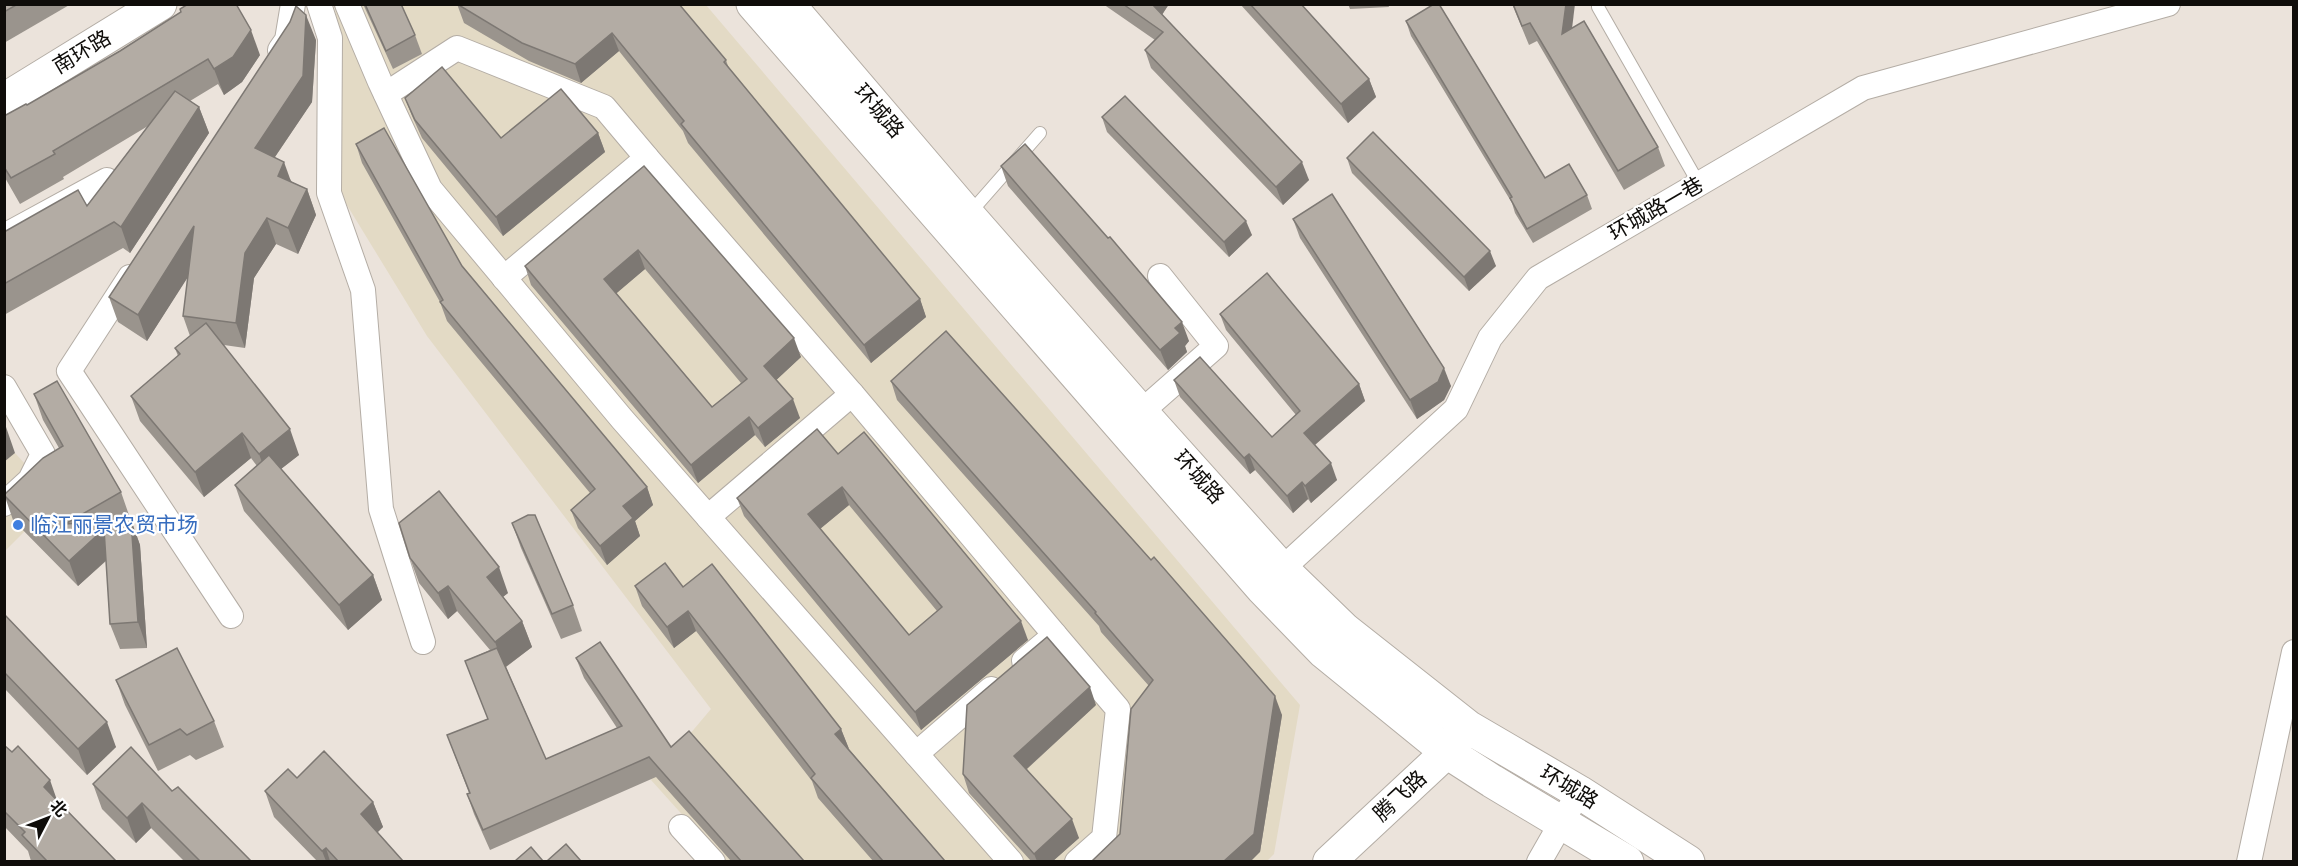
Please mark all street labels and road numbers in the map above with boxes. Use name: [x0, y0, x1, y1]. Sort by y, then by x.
street label: 南环路: [47, 23, 117, 81]
street label: 环城路: [847, 77, 911, 145]
street label: 环城路一巷: [1603, 170, 1709, 248]
street label: 环城路: [1167, 444, 1231, 510]
street label: 环城路: [1534, 758, 1604, 816]
street label: 腾飞路: [1367, 764, 1433, 828]

